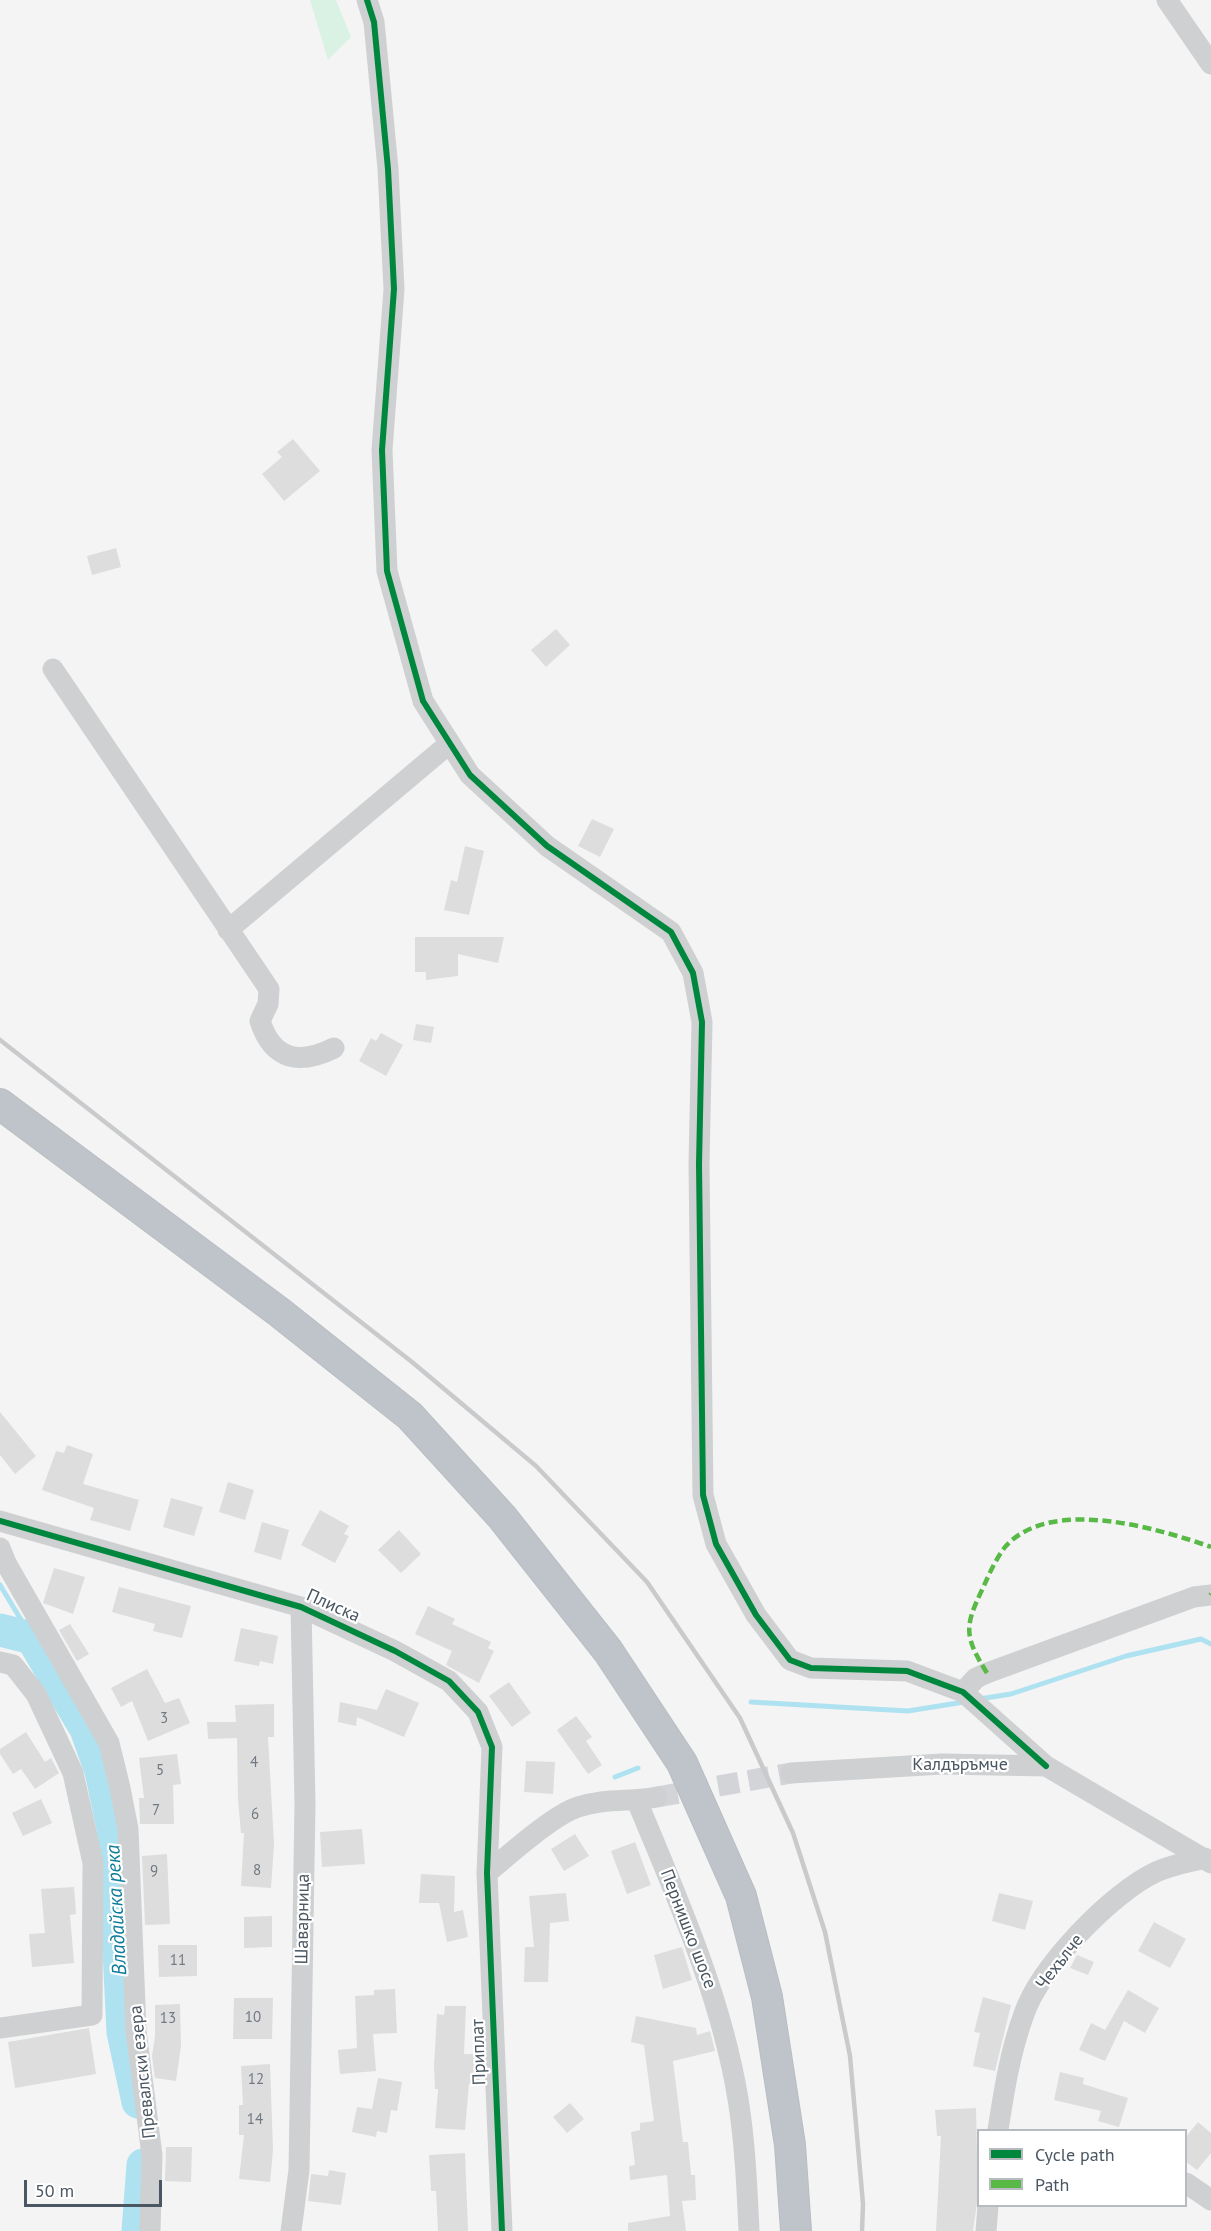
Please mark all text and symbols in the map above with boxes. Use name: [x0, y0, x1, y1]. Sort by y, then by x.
street label: Плиска: [303, 1585, 363, 1627]
house number: 3: [160, 1710, 168, 1728]
house number: 4: [250, 1754, 258, 1772]
street label: Калдъръмче: [912, 1754, 1008, 1776]
house number: 5: [156, 1762, 164, 1780]
house number: 7: [152, 1802, 160, 1820]
house number: 6: [251, 1806, 259, 1824]
water label: Владайска река: [102, 1844, 132, 1976]
house number: 8: [253, 1862, 261, 1880]
house number: 9: [150, 1863, 158, 1881]
street label: Пернишко шосе: [655, 1866, 721, 1992]
street label: Шаварница: [291, 1873, 315, 1965]
street label: Чехълче: [1032, 1930, 1088, 1994]
house number: 11: [170, 1952, 186, 1970]
street label: Превалски езера: [125, 2004, 161, 2140]
house number: 10: [245, 2009, 261, 2027]
house number: 13: [160, 2010, 176, 2028]
street label: Приплат: [467, 2019, 491, 2085]
house number: 12: [248, 2071, 264, 2089]
house number: 14: [247, 2111, 263, 2129]
legend: [977, 2129, 1187, 2207]
text: Cycle path: [1035, 2143, 1115, 2166]
scale bar: [27, 2168, 165, 2206]
text: Path: [1035, 2173, 1069, 2196]
text: 50 m: [35, 2179, 74, 2202]

